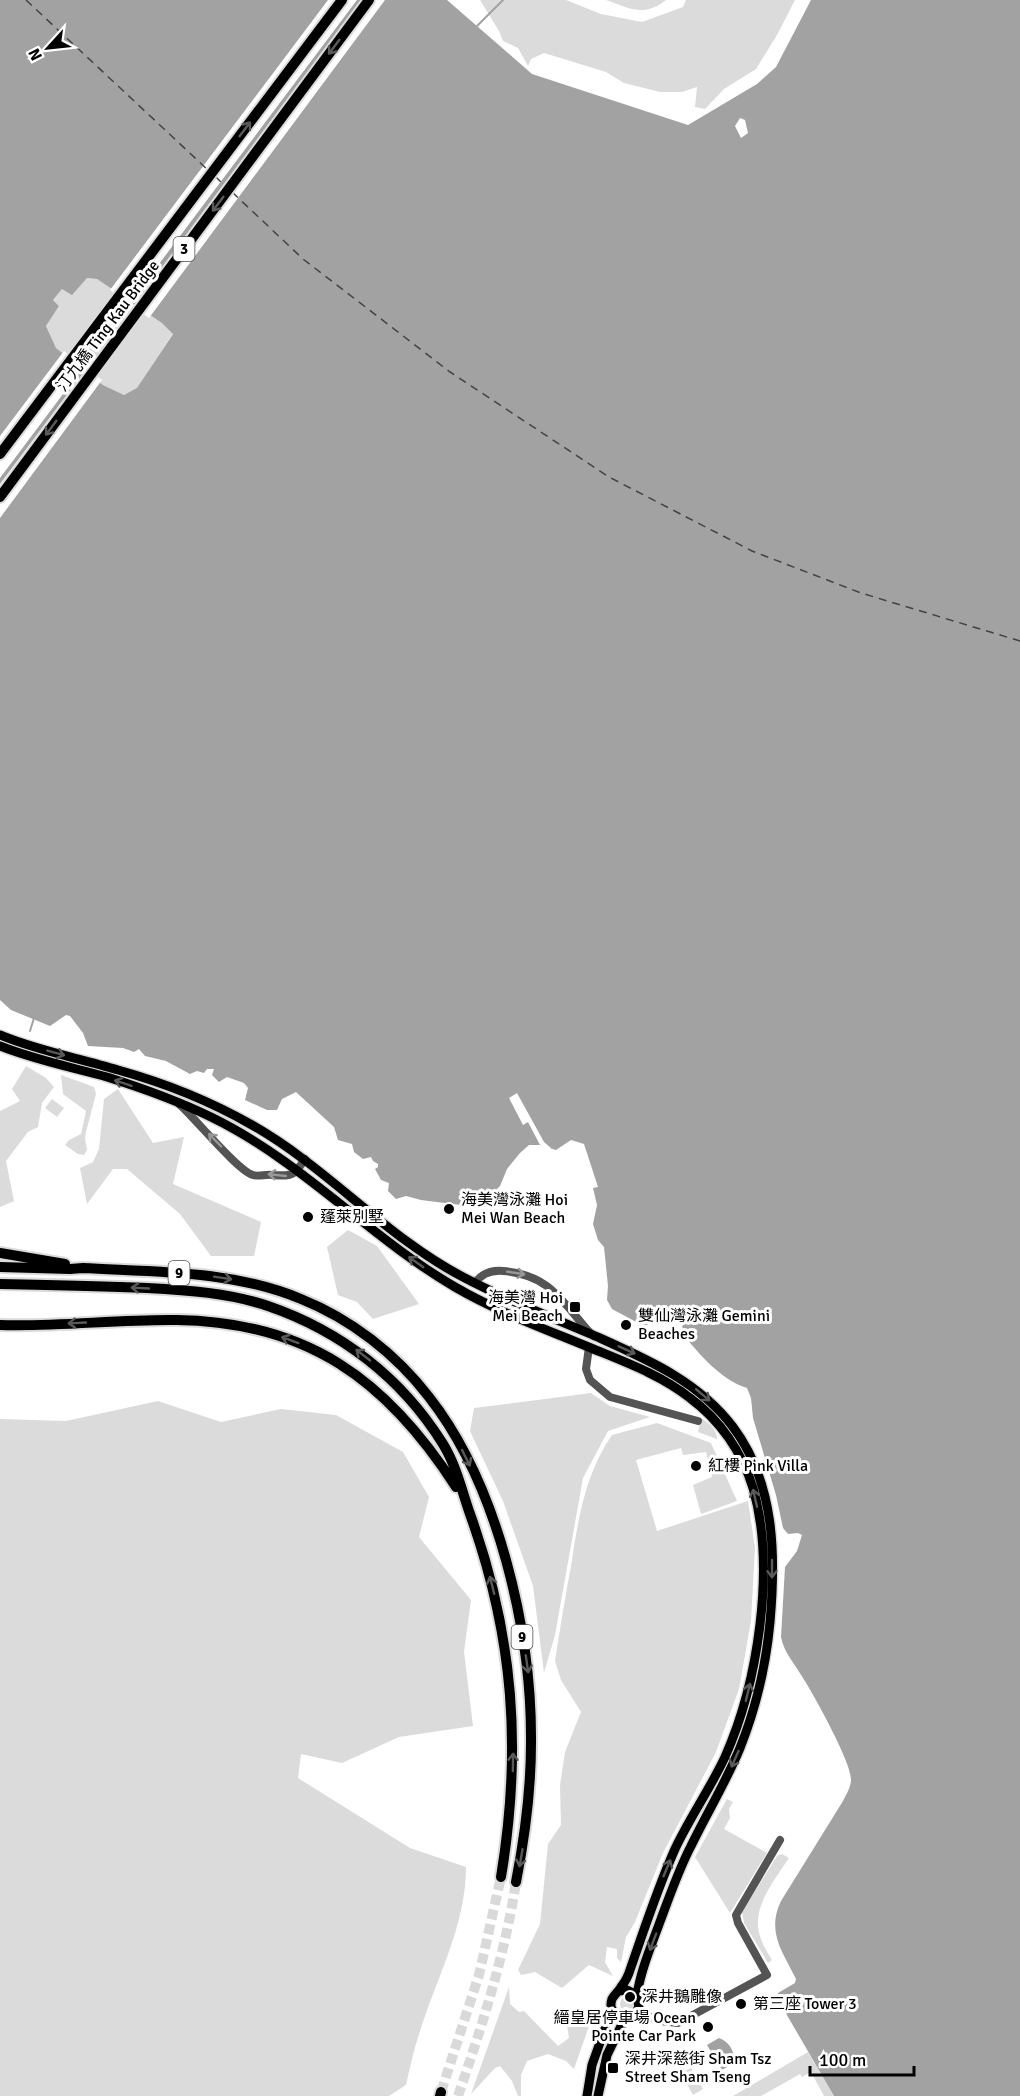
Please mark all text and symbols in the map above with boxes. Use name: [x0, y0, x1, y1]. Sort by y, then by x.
north arrow: [18, 18, 78, 78]
one-way arrow: [327, 39, 340, 55]
text: N: [24, 45, 47, 64]
one-way arrow: [238, 121, 251, 137]
one-way arrow: [211, 195, 224, 211]
road number: 3: [174, 237, 195, 261]
street label: 汀九橋 Ting Kau Bridge: [52, 256, 164, 396]
one-way arrow: [45, 419, 58, 435]
one-way arrow: [46, 1048, 65, 1059]
one-way arrow: [114, 1077, 133, 1088]
one-way arrow: [208, 1133, 222, 1148]
one-way arrow: [268, 1170, 287, 1181]
place label: 海美灣泳灘 Hoi Mei Wan Beach: [461, 1190, 568, 1228]
marker: 海美灣泳灘 Hoi Mei Wan Beach: [442, 1202, 456, 1216]
place label: 蓬萊別墅: [320, 1207, 384, 1227]
marker: 蓬萊別墅: [301, 1210, 315, 1224]
one-way arrow: [408, 1256, 424, 1268]
road number: 9: [168, 1261, 190, 1285]
one-way arrow: [506, 1268, 526, 1279]
one-way arrow: [213, 1272, 232, 1283]
one-way arrow: [131, 1283, 150, 1294]
place label: 海美灣 Hoi Mei Beach: [488, 1288, 563, 1326]
marker: 海美灣 Hoi Mei Beach: [568, 1300, 582, 1314]
place label: 雙仙灣泳灘 Gemini Beaches: [638, 1306, 770, 1344]
one-way arrow: [67, 1318, 87, 1329]
marker: 雙仙灣泳灘 Gemini Beaches: [619, 1318, 633, 1332]
one-way arrow: [282, 1333, 300, 1344]
one-way arrow: [618, 1345, 636, 1357]
one-way arrow: [355, 1349, 371, 1361]
one-way arrow: [695, 1388, 711, 1401]
one-way arrow: [461, 1448, 473, 1466]
place label: 紅樓 Pink Villa: [708, 1456, 808, 1476]
marker: 紅樓 Pink Villa: [689, 1459, 703, 1473]
one-way arrow: [749, 1489, 761, 1508]
one-way arrow: [766, 1559, 778, 1579]
one-way arrow: [486, 1576, 498, 1595]
road number: 9: [512, 1625, 532, 1649]
one-way arrow: [521, 1654, 532, 1674]
one-way arrow: [742, 1683, 754, 1702]
one-way arrow: [729, 1749, 740, 1768]
one-way arrow: [507, 1753, 519, 1773]
one-way arrow: [515, 1848, 526, 1868]
one-way arrow: [662, 1860, 673, 1878]
one-way arrow: [646, 1932, 657, 1951]
place label: 深井鵝雕像: [642, 1987, 722, 2007]
marker: 深井鵝雕像: [623, 1990, 637, 2004]
place label: 第三座 Tower 3: [753, 1994, 857, 2014]
marker: 第三座 Tower 3: [734, 1997, 748, 2011]
place label: 縉皇居停車場 Ocean Pointe Car Park: [554, 2008, 696, 2046]
marker: 縉皇居停車場 Ocean Pointe Car Park: [701, 2020, 715, 2034]
scale bar: [810, 2039, 914, 2077]
place label: 深井深慈街 Sham Tsz Street Sham Tseng: [625, 2049, 771, 2087]
text: 100 m: [819, 2049, 866, 2071]
marker: 深井深慈街 Sham Tsz Street Sham Tseng: [606, 2061, 620, 2075]

